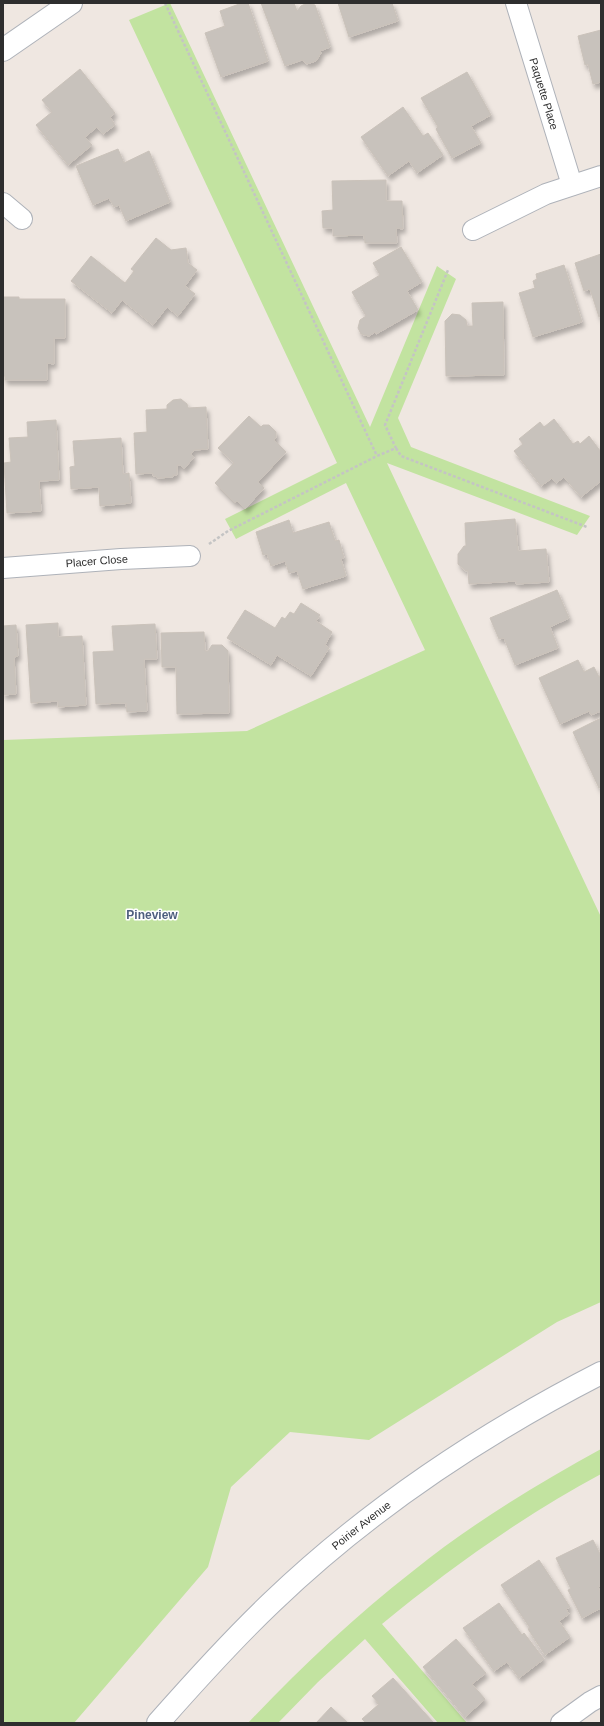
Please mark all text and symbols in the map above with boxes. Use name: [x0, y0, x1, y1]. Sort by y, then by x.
street label: Paquette Place: [527, 56, 561, 131]
street label: Placer Close: [65, 553, 128, 569]
district label: Pineview: [126, 908, 178, 922]
street label: Poirier Avenue: [329, 1498, 393, 1552]

